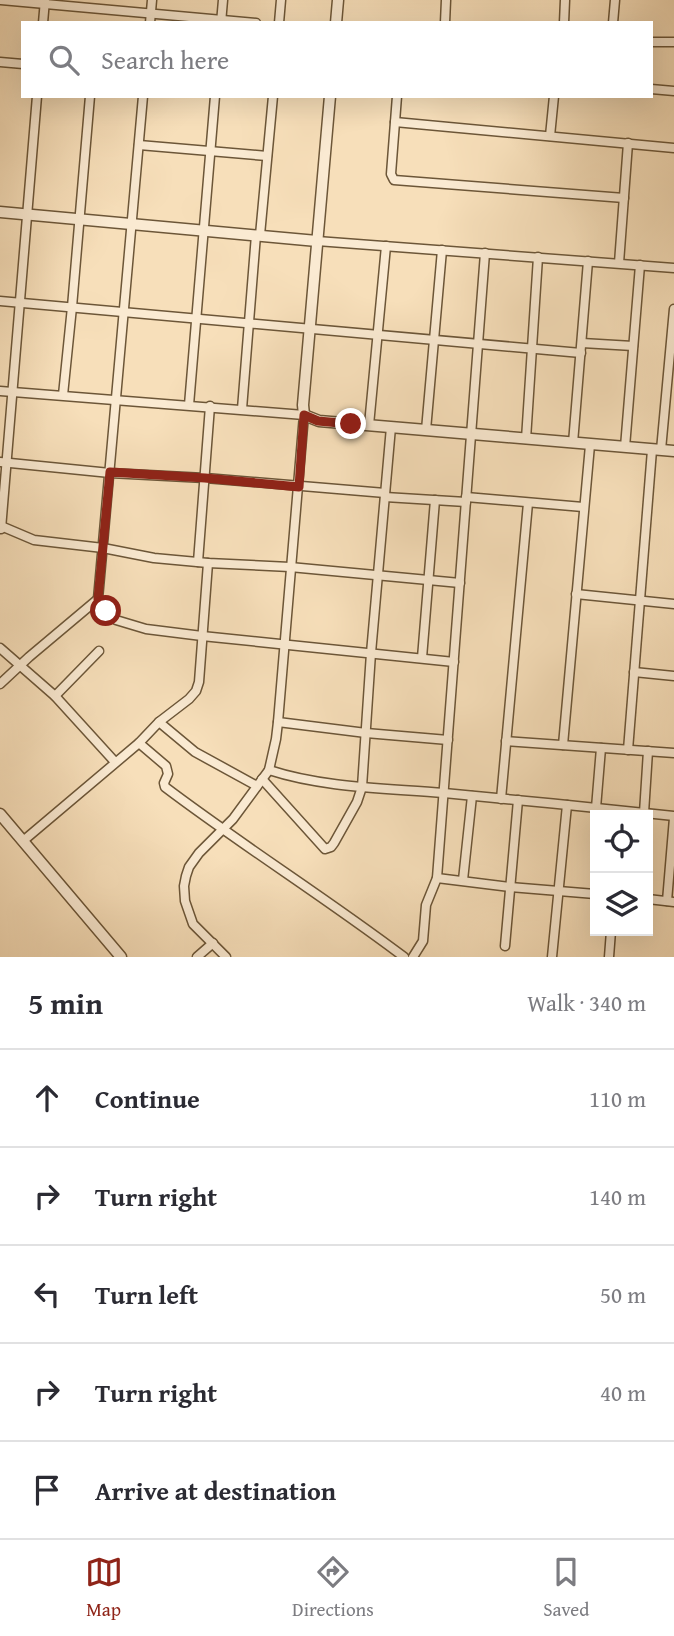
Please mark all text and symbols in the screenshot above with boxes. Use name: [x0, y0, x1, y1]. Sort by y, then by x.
search box: [21, 21, 653, 98]
text: Search here: [101, 40, 229, 79]
icon: search: [45, 41, 83, 79]
route end: [335, 408, 366, 439]
route start: [90, 595, 121, 626]
map controls: [590, 810, 653, 936]
button: locate: [590, 810, 653, 873]
button: layers: [590, 873, 653, 936]
text: 5 min: [28, 981, 103, 1025]
text: Walk · 340 m: [527, 986, 646, 1019]
icon: ahead: [28, 1079, 66, 1117]
text: Continue: [95, 1079, 200, 1118]
text: 110 m: [589, 1082, 646, 1115]
icon: right: [28, 1177, 66, 1215]
text: Turn right: [95, 1177, 217, 1216]
text: 140 m: [589, 1180, 646, 1213]
icon: left: [28, 1275, 66, 1313]
text: Turn left: [95, 1275, 198, 1314]
text: 50 m: [600, 1278, 646, 1311]
icon: right: [28, 1373, 66, 1411]
text: Turn right: [95, 1373, 217, 1412]
text: 40 m: [600, 1376, 646, 1409]
icon: arrive: [28, 1471, 66, 1509]
text: Arrive at destination: [95, 1471, 336, 1510]
tab: Map: [85, 1553, 123, 1623]
tab: Directions: [292, 1553, 374, 1623]
tab: Saved: [543, 1553, 589, 1623]

